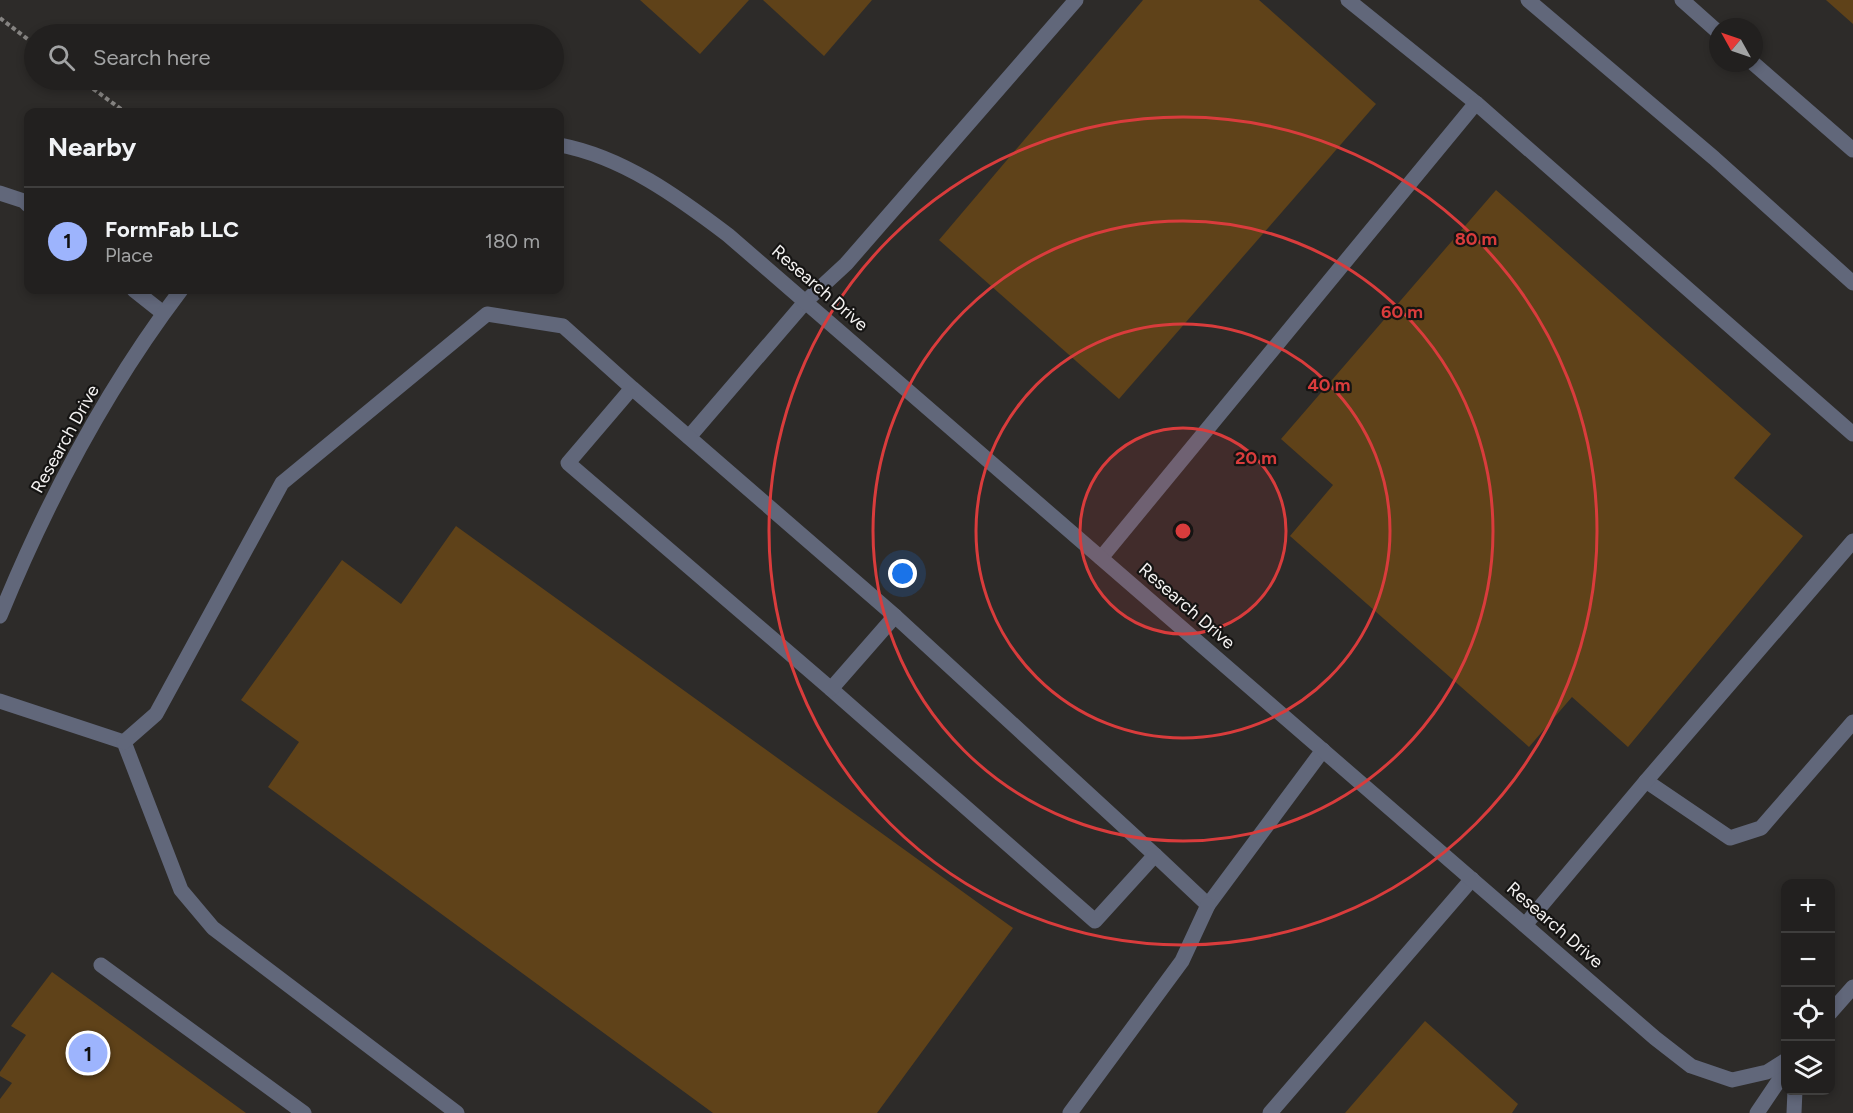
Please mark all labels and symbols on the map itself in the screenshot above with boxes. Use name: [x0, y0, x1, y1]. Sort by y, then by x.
north arrow: [1709, 18, 1763, 72]
text: 80 m: [1455, 228, 1497, 250]
street label: Research Drive: [767, 240, 873, 336]
text: 60 m: [1381, 301, 1423, 323]
text: 40 m: [1307, 374, 1351, 396]
street label: Research Drive: [26, 381, 104, 497]
text: 20 m: [1235, 447, 1277, 469]
centre of rings: [1173, 521, 1193, 541]
street label: Research Drive: [1134, 558, 1240, 654]
your location: [888, 559, 917, 588]
street label: Research Drive: [1502, 877, 1608, 973]
pin: 1: [68, 1030, 107, 1076]

